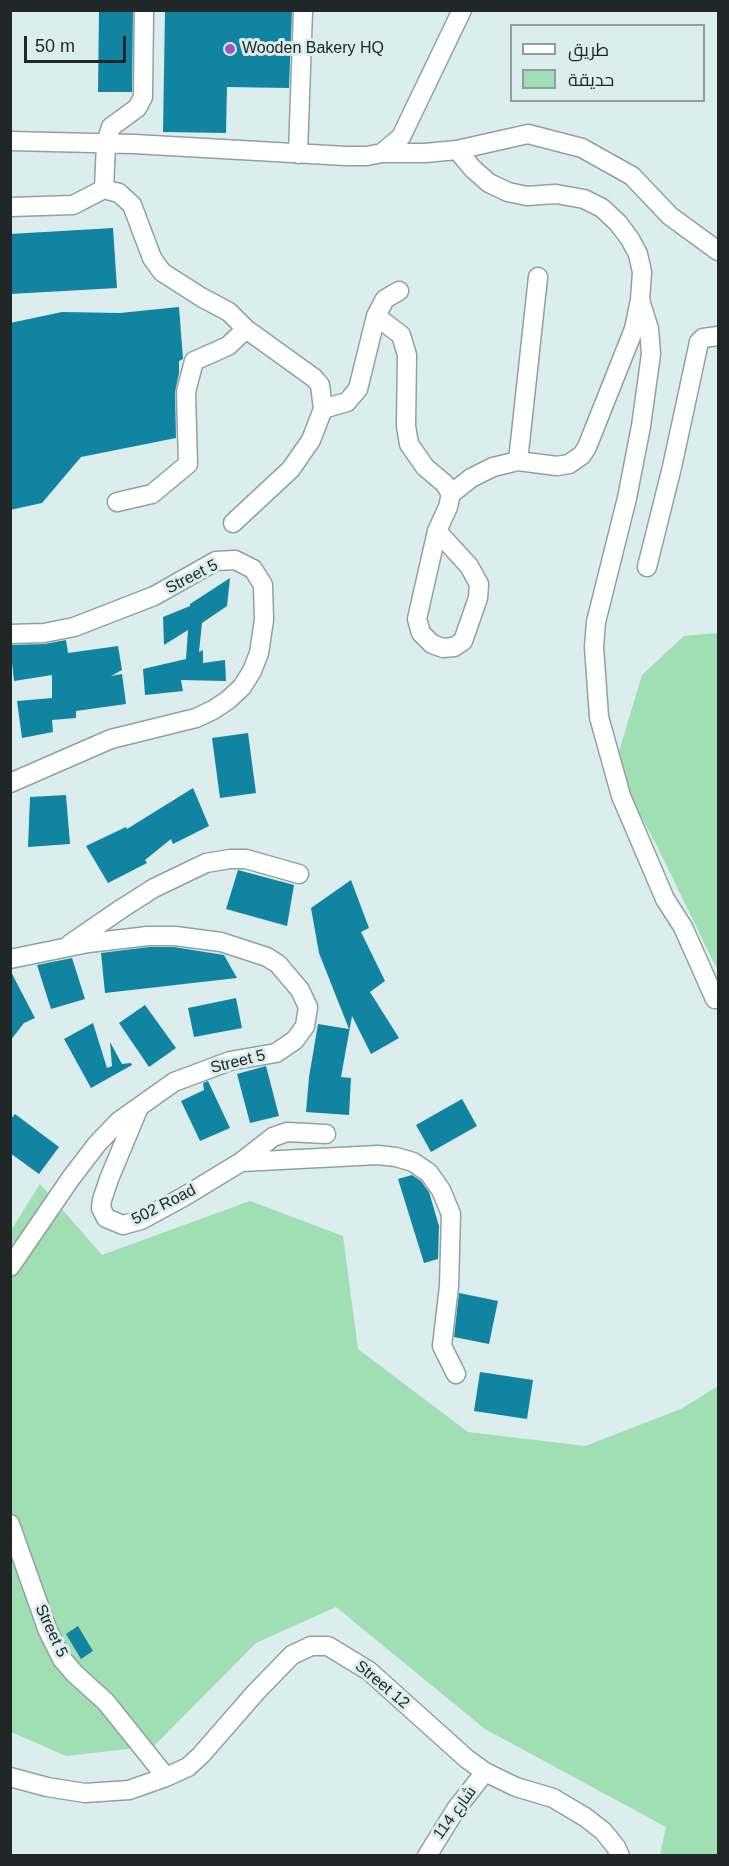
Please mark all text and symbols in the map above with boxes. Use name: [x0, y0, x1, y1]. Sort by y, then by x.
scale bar: [27, 24, 129, 62]
legend: [510, 24, 705, 102]
text: 50 m: [35, 36, 75, 56]
place label: Wooden Bakery HQ: [242, 39, 384, 59]
text: طريق: [568, 40, 609, 60]
marker: Wooden Bakery HQ: [223, 42, 237, 56]
text: حديقة: [568, 70, 614, 90]
street label: Street 5: [163, 556, 221, 598]
street label: Street 5: [208, 1046, 268, 1078]
street label: 502 Road: [129, 1181, 199, 1229]
street label: Street 5: [30, 1602, 72, 1660]
street label: Street 12: [351, 1657, 413, 1713]
street label: شارع 114: [429, 1783, 481, 1843]

